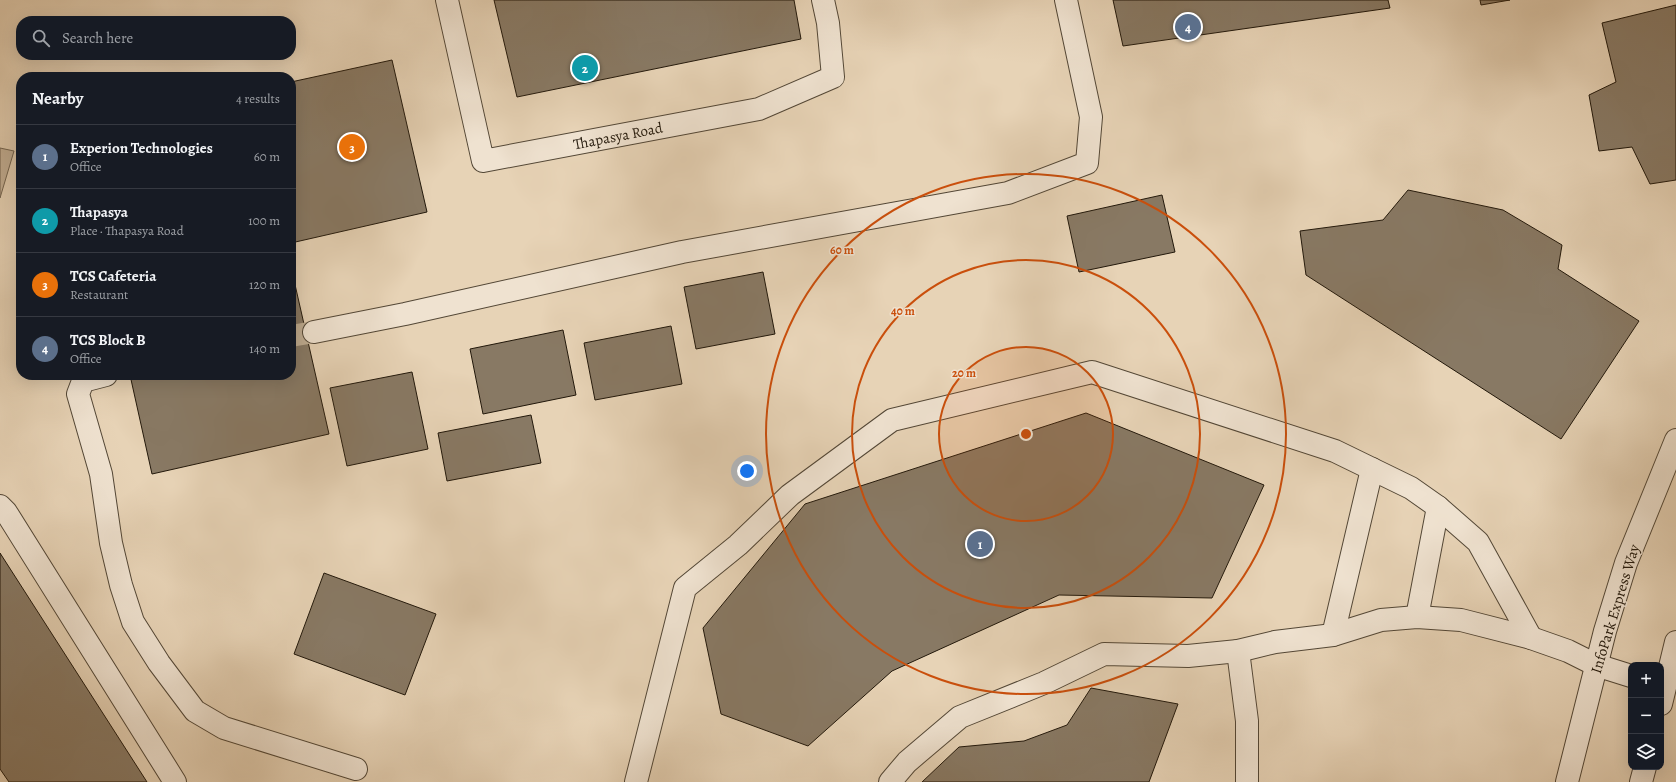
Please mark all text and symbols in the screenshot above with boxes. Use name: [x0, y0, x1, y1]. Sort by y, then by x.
pin: 4: [1175, 12, 1201, 42]
search box: [16, 16, 296, 60]
icon: search: [30, 27, 52, 49]
text: Search here: [62, 28, 133, 48]
pin: 2: [572, 53, 598, 83]
text: Nearby: [32, 87, 83, 110]
text: 4 results: [236, 90, 280, 107]
street label: Thapasya Road: [572, 117, 665, 154]
pin: 3: [339, 132, 365, 162]
text: Experion Technologies: [70, 138, 213, 158]
text: 1: [43, 148, 47, 165]
text: 60 m: [254, 148, 280, 165]
text: Office: [70, 158, 102, 175]
text: Thapasya: [70, 202, 128, 222]
text: 2: [42, 212, 48, 229]
text: 100 m: [248, 212, 280, 229]
text: Place · Thapasya Road: [70, 222, 184, 239]
text: 60 m: [830, 242, 854, 258]
text: TCS Cafeteria: [70, 266, 156, 286]
text: 3: [42, 276, 48, 293]
text: 120 m: [249, 276, 280, 293]
text: Restaurant: [70, 286, 128, 303]
text: 40 m: [891, 303, 915, 319]
text: TCS Block B: [70, 330, 146, 350]
text: 4: [42, 340, 48, 357]
text: 140 m: [249, 340, 280, 357]
text: Office: [70, 350, 102, 367]
text: 20 m: [952, 365, 976, 381]
centre of rings: [1019, 427, 1033, 441]
your location: [737, 461, 757, 481]
pin: 1: [967, 529, 993, 559]
street label: InfoPark Express Way: [1586, 542, 1644, 676]
map controls: [1628, 662, 1664, 770]
button: +: [1628, 662, 1664, 698]
button: −: [1628, 698, 1664, 734]
button: layers: [1628, 734, 1664, 770]

